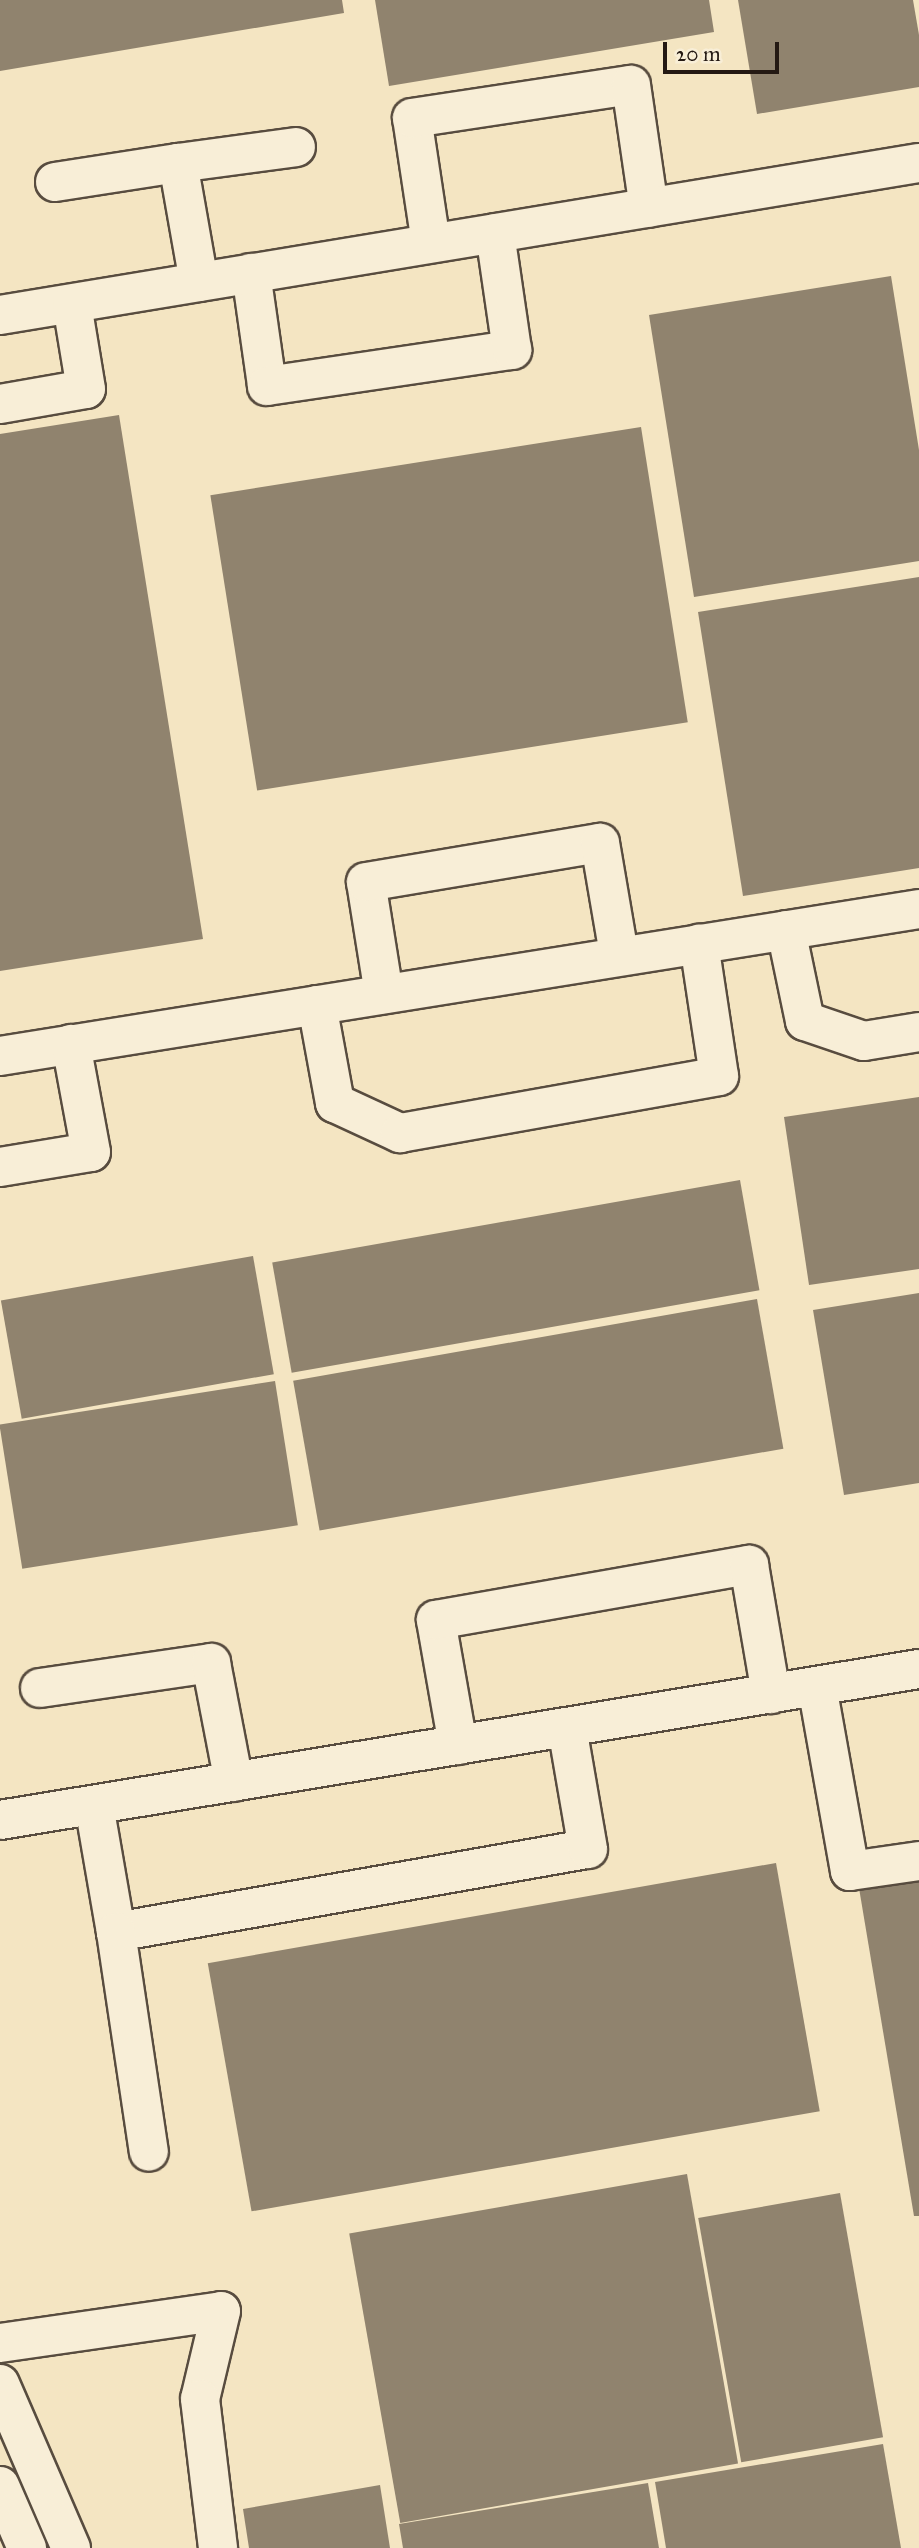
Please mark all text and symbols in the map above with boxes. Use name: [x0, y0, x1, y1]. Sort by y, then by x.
scale bar: [667, 28, 782, 72]
text: 20 m: [676, 41, 721, 67]

